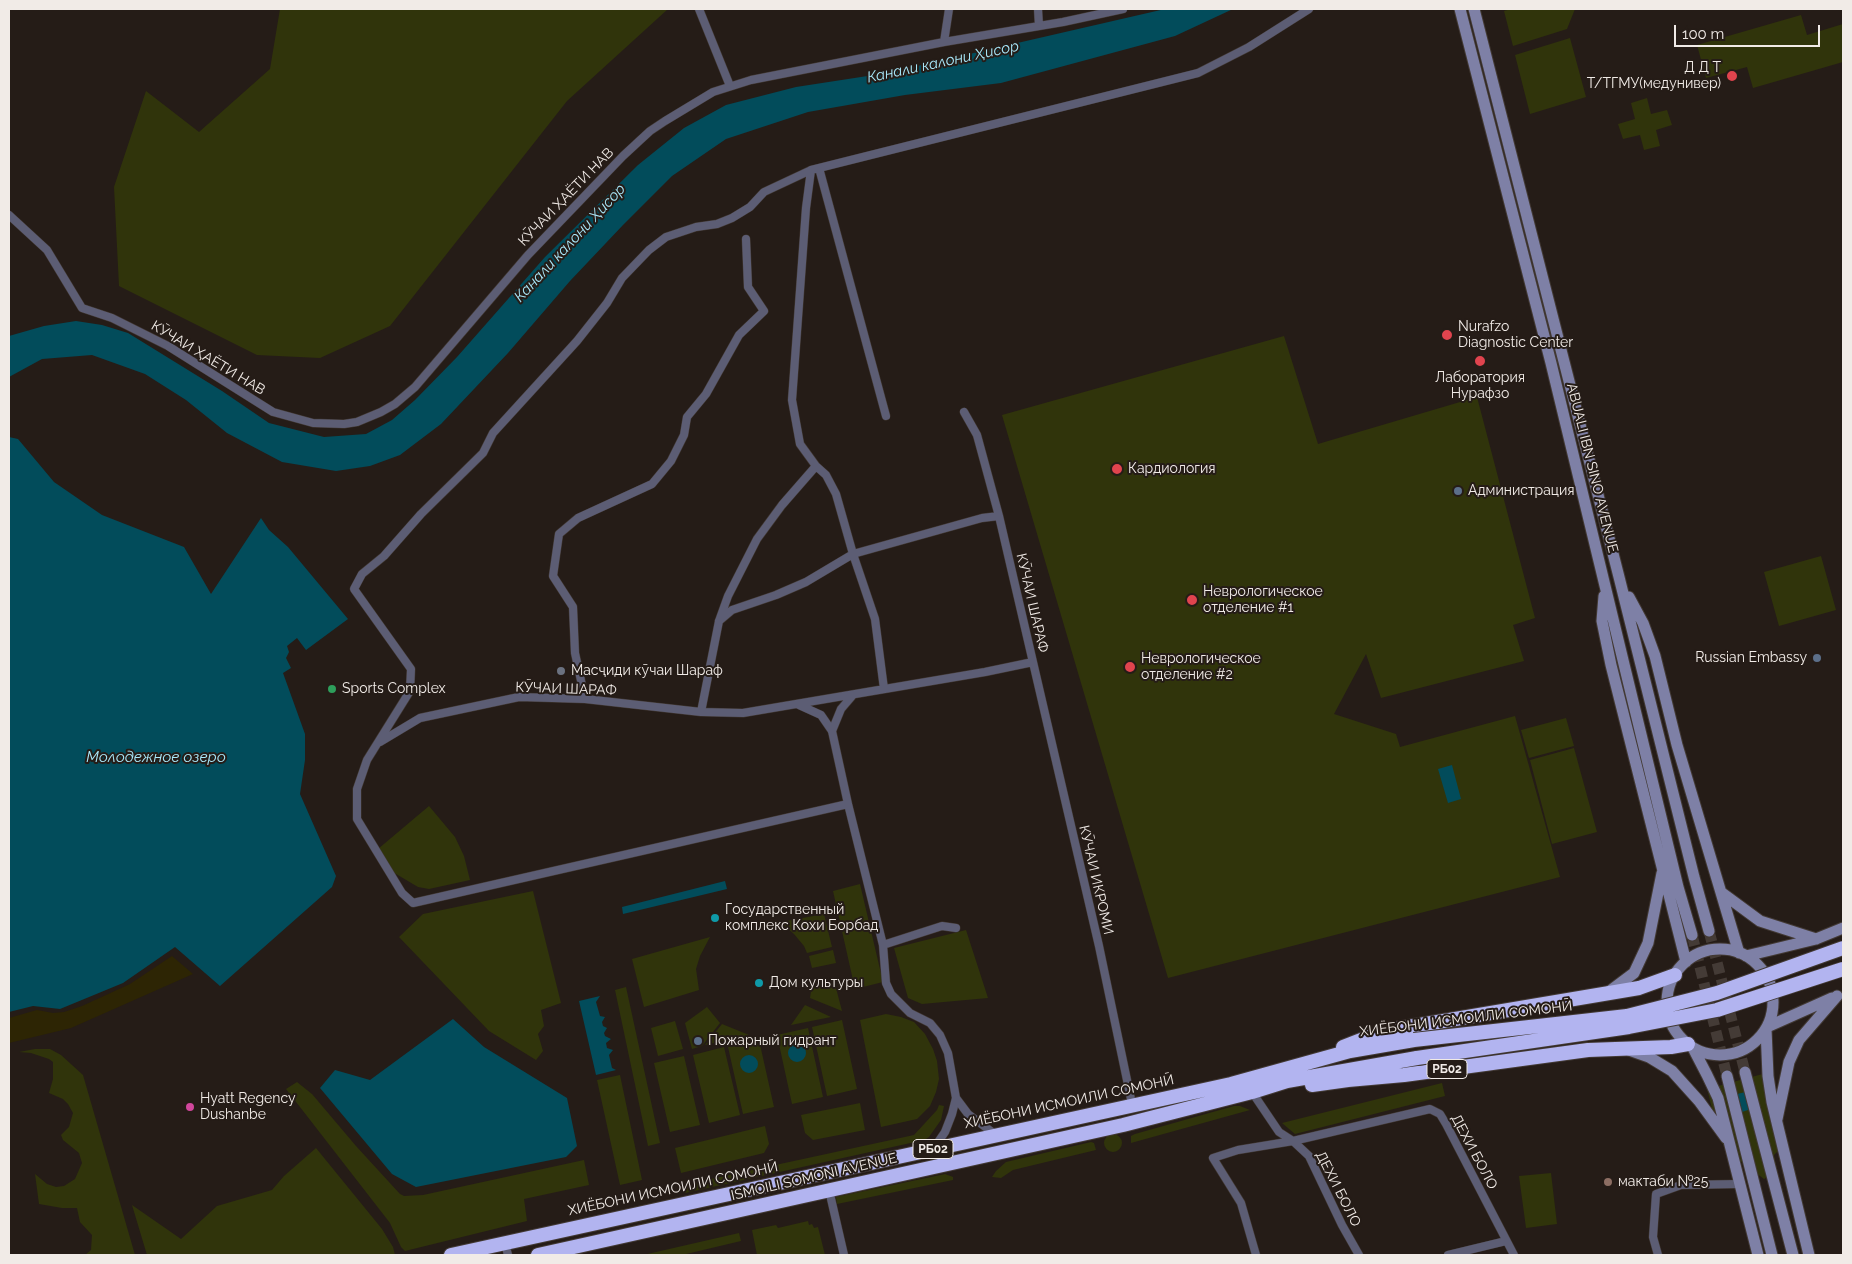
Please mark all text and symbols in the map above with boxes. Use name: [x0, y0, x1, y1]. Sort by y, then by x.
scale bar: [1677, 15, 1823, 47]
text: 100 m: [1682, 25, 1724, 43]
water label: Канали калони Ҳисор: [865, 37, 1021, 87]
place label: Д Д Т Т/ТГМУ(медунивер): [1587, 60, 1721, 92]
marker: Д Д Т Т/ТГМУ(медунивер): [1725, 69, 1739, 83]
street label: КӮЧАИ ҲАЁТИ НАВ: [515, 144, 617, 250]
water label: Канали калони Ҳисор: [511, 180, 629, 306]
street label: КӮЧАИ ҲАЁТИ НАВ: [148, 317, 268, 399]
place label: Nurafzo Diagnostic Center: [1458, 319, 1573, 352]
marker: Nurafzo Diagnostic Center: [1440, 328, 1454, 342]
marker: Лаборатория Нурафзо: [1473, 354, 1487, 368]
place label: Лаборатория Нурафзо: [1435, 370, 1525, 402]
street label: ABUALI IBN SINO AVENUE: [1563, 381, 1621, 555]
place label: Кардиология: [1128, 461, 1215, 477]
marker: Кардиология: [1110, 462, 1124, 476]
place label: Администрация: [1468, 483, 1574, 499]
marker: Администрация: [1452, 485, 1464, 497]
street label: КӮЧАИ ШАРАФ: [1012, 552, 1052, 654]
place label: Неврологическое отделение #1: [1203, 584, 1323, 616]
marker: Неврологическое отделение #1: [1185, 593, 1199, 607]
place label: Russian Embassy: [1695, 650, 1807, 666]
place label: Неврологическое отделение #2: [1141, 651, 1261, 684]
marker: Russian Embassy: [1811, 652, 1823, 664]
marker: Неврологическое отделение #2: [1123, 660, 1137, 674]
place label: Масҷиди кӯчаи Шараф: [571, 663, 723, 679]
marker: Масҷиди кӯчаи Шараф: [555, 665, 567, 677]
street label: КӮЧАИ ШАРАФ: [515, 679, 617, 699]
place label: Sports Complex: [342, 681, 446, 697]
marker: Sports Complex: [326, 683, 338, 695]
water label: Молодежное озеро: [86, 748, 226, 766]
street label: КӮЧАИ ИКРОМИ: [1075, 824, 1117, 936]
place label: Государственный комплекс Кохи Борбад: [725, 902, 878, 934]
marker: Государственный комплекс Кохи Борбад: [709, 912, 721, 924]
place label: Дом культуры: [769, 975, 863, 991]
marker: Дом культуры: [753, 977, 765, 989]
street label: ХИЁБОНИ ИСМОИЛИ СОМОНӢ: [1359, 998, 1573, 1040]
place label: Пожарный гидрант: [708, 1033, 836, 1049]
marker: Пожарный гидрант: [692, 1035, 704, 1047]
road number: РБ02: [1427, 1060, 1467, 1078]
street label: ХИЁБОНИ ИСМОИЛИ СОМОНӢ: [963, 1072, 1175, 1132]
place label: Hyatt Regency Dushanbe: [200, 1091, 296, 1124]
marker: Hyatt Regency Dushanbe: [184, 1101, 196, 1113]
street label: ДЕХИ БОЛО: [1447, 1112, 1501, 1192]
road number: РБ02: [913, 1140, 953, 1158]
street label: ДЕХИ БОЛО: [1312, 1148, 1364, 1230]
street label: ISMOILI SOMONI AVENUE: [729, 1150, 899, 1204]
street label: ХИЁБОНИ ИСМОИЛИ СОМОНӢ: [567, 1159, 779, 1219]
place label: мактаби №25: [1618, 1174, 1708, 1190]
marker: мактаби №25: [1602, 1176, 1614, 1188]

